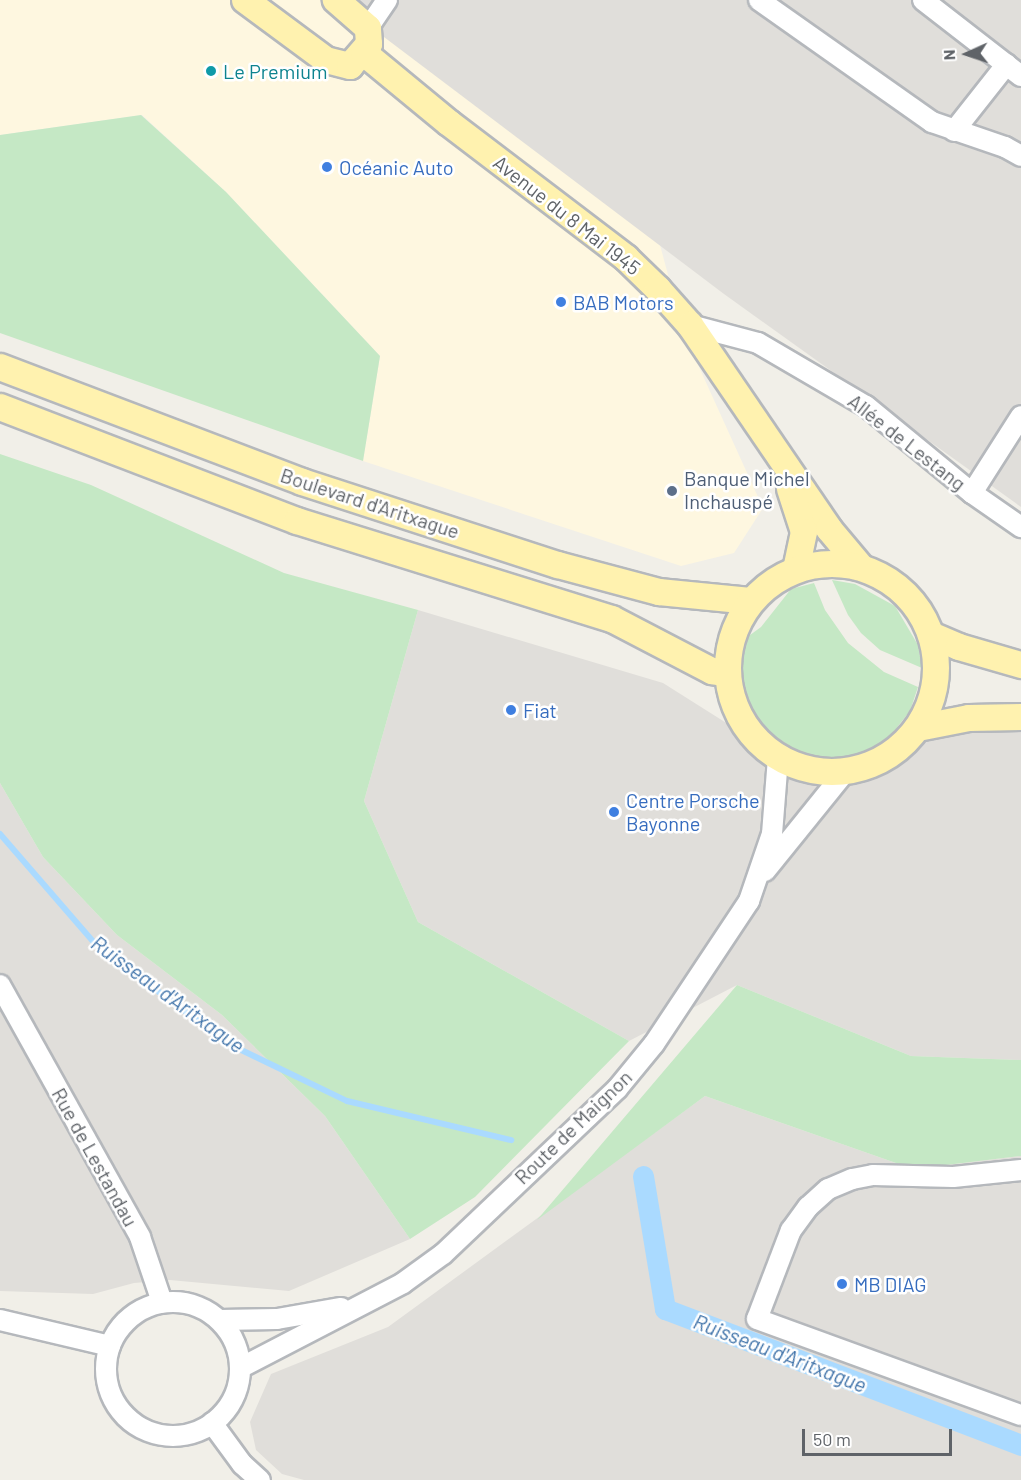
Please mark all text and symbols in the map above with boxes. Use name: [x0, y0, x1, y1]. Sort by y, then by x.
north arrow: [937, 24, 997, 84]
text: N: [939, 49, 958, 61]
place label: Le Premium: [223, 59, 328, 83]
marker: Le Premium: [204, 64, 218, 78]
street label: Avenue du 8 Mai 1945: [489, 150, 645, 280]
place label: Océanic Auto: [339, 155, 454, 179]
marker: Océanic Auto: [320, 160, 334, 174]
place label: BAB Motors: [573, 290, 674, 314]
marker: BAB Motors: [554, 295, 568, 309]
street label: Allée de Lestang: [843, 389, 971, 495]
street label: Boulevard d'Aritxague: [277, 463, 463, 543]
place label: Banque Michel Inchauspé: [684, 467, 810, 514]
marker: Banque Michel Inchauspé: [665, 484, 679, 498]
place label: Fiat: [523, 698, 557, 722]
marker: Fiat: [504, 703, 518, 717]
place label: Centre Porsche Bayonne: [626, 789, 760, 836]
marker: Centre Porsche Bayonne: [607, 805, 621, 819]
water label: Ruisseau d'Aritxague: [87, 930, 249, 1058]
street label: Route de Maignon: [509, 1065, 637, 1189]
street label: Rue de Lestandau: [47, 1084, 143, 1230]
place label: MB DIAG: [854, 1272, 927, 1296]
marker: MB DIAG: [835, 1277, 849, 1291]
water label: Ruisseau d'Aritxague: [690, 1308, 870, 1398]
scale bar: [805, 1417, 955, 1455]
text: 50 m: [813, 1428, 851, 1450]

